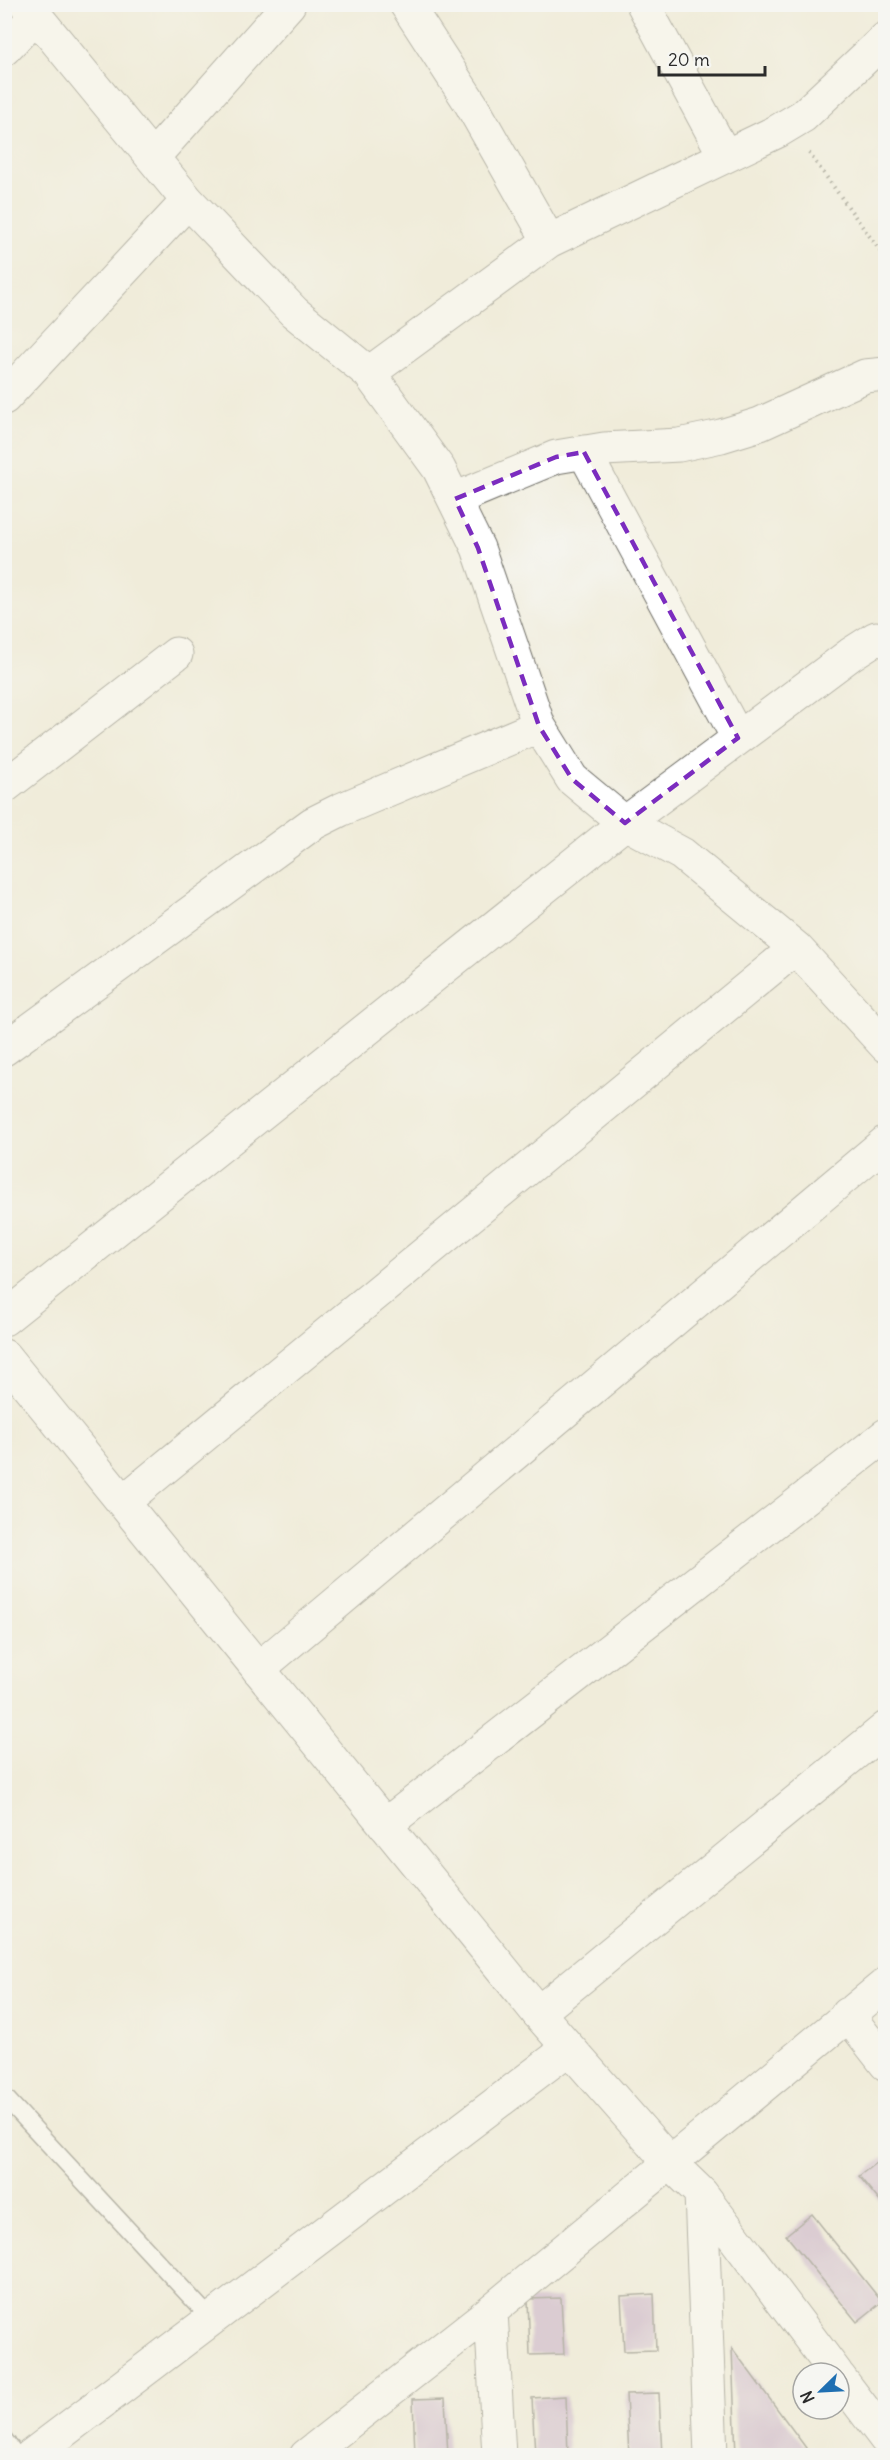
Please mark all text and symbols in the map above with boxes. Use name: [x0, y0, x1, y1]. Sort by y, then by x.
scale bar: [659, 39, 766, 77]
text: 20 m: [668, 48, 710, 71]
north arrow: [791, 2361, 851, 2421]
text: N: [796, 2388, 819, 2406]

